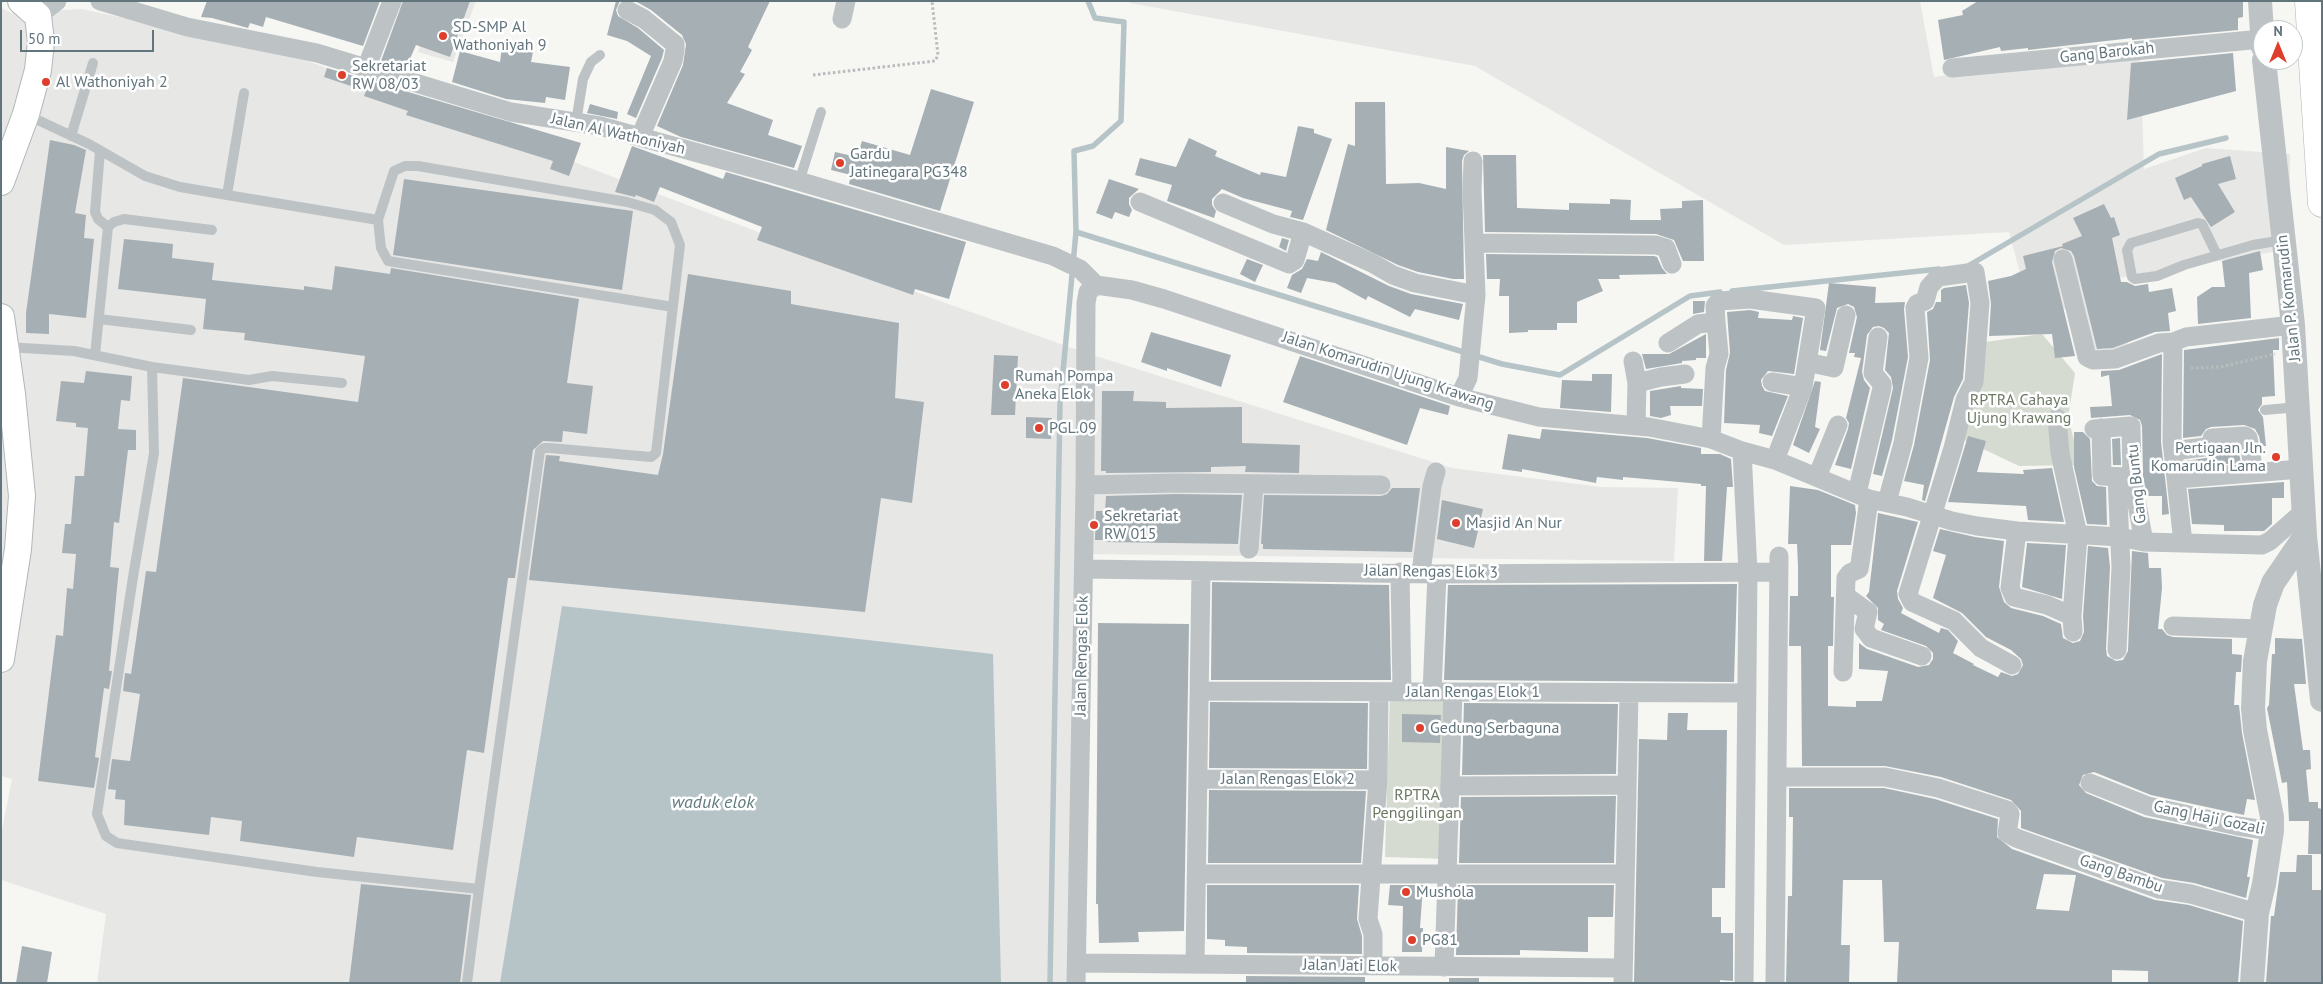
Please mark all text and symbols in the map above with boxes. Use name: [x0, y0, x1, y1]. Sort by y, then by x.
place label: SD-SMP Al Wathoniyah 9: [453, 17, 546, 55]
scale bar: [22, 20, 156, 52]
north arrow: [2253, 20, 2303, 70]
text: N: [2273, 22, 2283, 40]
text: 50 m: [28, 29, 61, 48]
marker: SD-SMP Al Wathoniyah 9: [437, 30, 449, 42]
street label: Gang Barokah: [2059, 38, 2155, 68]
place label: Sekretariat RW 08/03: [352, 56, 426, 94]
marker: Sekretariat RW 08/03: [336, 69, 348, 81]
place label: Al Wathoniyah 2: [56, 72, 168, 92]
marker: Al Wathoniyah 2: [40, 76, 52, 88]
street label: Jalan Al Wathoniyah: [549, 109, 687, 159]
place label: Gardu Jatinegara PG348: [850, 144, 968, 182]
marker: Gardu Jatinegara PG348: [834, 157, 846, 169]
street label: Jalan P. Komarudin: [2273, 234, 2305, 362]
street label: Jalan Komarudin Ujung Krawang: [1280, 328, 1496, 414]
place label: Rumah Pompa Aneka Elok: [1015, 366, 1113, 404]
marker: Rumah Pompa Aneka Elok: [999, 379, 1011, 391]
park label: RPTRA Cahaya Ujung Krawang: [1967, 390, 2071, 428]
place label: PGL.09: [1049, 418, 1097, 438]
marker: PGL.09: [1033, 422, 1045, 434]
place label: Pertigaan Jln. Komarudin Lama: [2151, 438, 2266, 476]
street label: Gang Buntu: [2123, 443, 2151, 525]
marker: Pertigaan Jln. Komarudin Lama: [2270, 451, 2282, 463]
place label: Sekretariat RW 015: [1104, 506, 1178, 544]
place label: Masjid An Nur: [1466, 513, 1562, 533]
marker: Masjid An Nur: [1450, 517, 1462, 529]
marker: Sekretariat RW 015: [1088, 519, 1100, 531]
street label: Jalan Rengas Elok 3: [1364, 561, 1498, 583]
street label: Jalan Rengas Elok: [1071, 595, 1093, 717]
street label: Jalan Rengas Elok 1: [1406, 682, 1540, 702]
place label: Gedung Serbaguna: [1430, 718, 1559, 738]
marker: Gedung Serbaguna: [1414, 722, 1426, 734]
street label: Jalan Rengas Elok 2: [1221, 769, 1355, 789]
park label: RPTRA Penggilingan: [1372, 785, 1462, 823]
water label: waduk elok: [672, 792, 754, 814]
street label: Gang Haji Gozali: [2152, 797, 2266, 839]
street label: Gang Bambu: [2077, 851, 2165, 897]
place label: Mushola: [1416, 882, 1474, 902]
marker: Mushola: [1400, 886, 1412, 898]
place label: PG81: [1422, 930, 1458, 950]
marker: PG81: [1406, 934, 1418, 946]
street label: Jalan Jati Elok: [1303, 956, 1397, 976]

